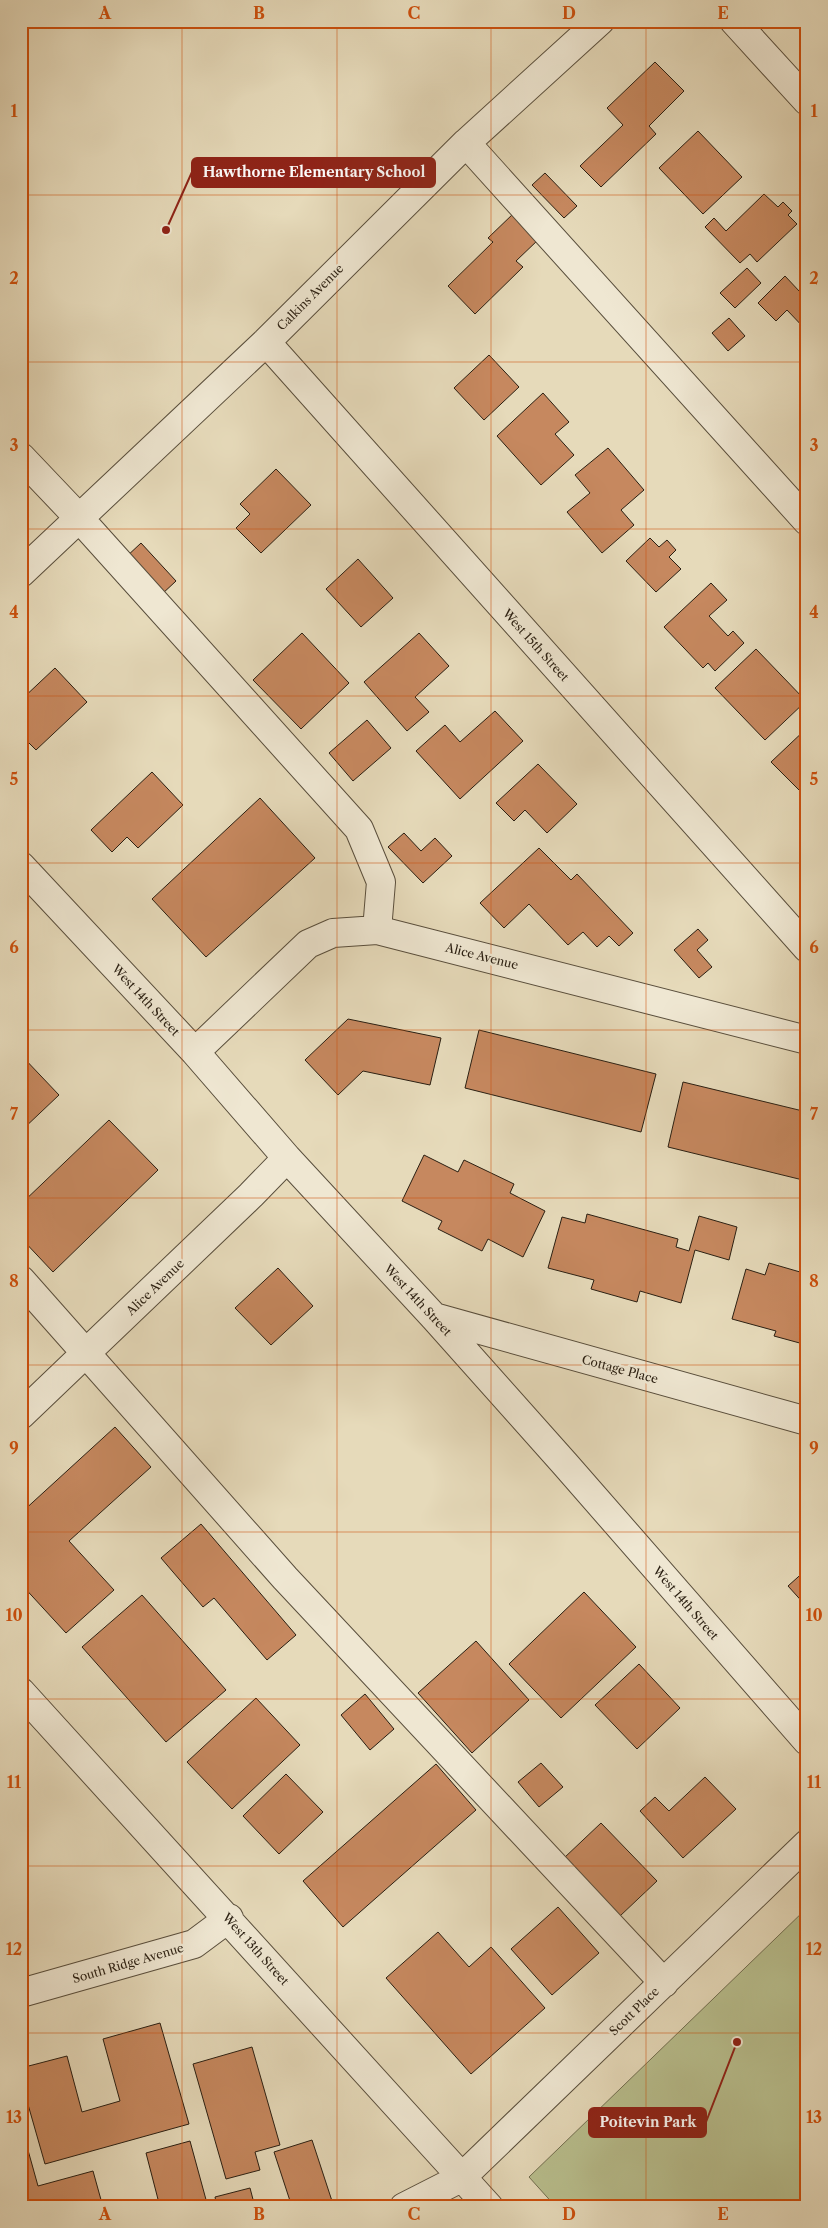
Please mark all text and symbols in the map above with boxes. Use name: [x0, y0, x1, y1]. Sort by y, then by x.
text: A: [98, 3, 112, 23]
text: B: [253, 3, 265, 23]
text: C: [408, 3, 420, 23]
text: D: [562, 3, 576, 23]
text: E: [717, 3, 729, 23]
text: 1: [10, 101, 18, 121]
text: 1: [810, 101, 818, 121]
callout: Hawthorne Elementary School: [192, 158, 435, 187]
text: Hawthorne Elementary School: [203, 163, 425, 181]
street label: Calkins Avenue: [274, 260, 347, 333]
text: 2: [9, 268, 19, 288]
text: 2: [809, 268, 819, 288]
text: 3: [9, 435, 19, 455]
text: 3: [809, 435, 819, 455]
text: 4: [9, 602, 19, 622]
text: 4: [809, 602, 819, 622]
street label: West 15th Street: [499, 605, 573, 685]
text: 5: [10, 769, 19, 789]
text: 5: [810, 769, 819, 789]
text: 6: [9, 937, 19, 957]
text: 6: [809, 937, 819, 957]
street label: Alice Avenue: [443, 939, 520, 972]
street label: West 14th Street: [108, 960, 183, 1039]
text: 7: [10, 1104, 19, 1124]
text: 7: [810, 1104, 819, 1124]
street label: Alice Avenue: [122, 1256, 187, 1319]
street label: West 14th Street: [380, 1260, 455, 1339]
text: 8: [9, 1271, 19, 1291]
text: 8: [809, 1271, 819, 1291]
street label: Cottage Place: [580, 1352, 660, 1386]
text: 9: [9, 1438, 19, 1458]
text: 9: [809, 1438, 819, 1458]
street label: West 14th Street: [649, 1562, 722, 1643]
text: 10: [5, 1605, 23, 1625]
text: 10: [805, 1605, 823, 1625]
text: 11: [7, 1772, 22, 1792]
text: 11: [807, 1772, 822, 1792]
street label: West 13th Street: [219, 1909, 293, 1989]
text: 12: [6, 1939, 22, 1959]
text: 12: [806, 1939, 822, 1959]
street label: South Ridge Avenue: [71, 1940, 186, 1986]
street label: Scott Place: [606, 1983, 662, 2038]
text: 13: [6, 2107, 22, 2127]
text: 13: [806, 2107, 822, 2127]
callout: Poitevin Park: [589, 2108, 706, 2137]
text: Poitevin Park: [599, 2113, 697, 2131]
text: A: [98, 2204, 112, 2224]
text: B: [253, 2204, 265, 2224]
text: C: [408, 2204, 420, 2224]
text: D: [562, 2204, 576, 2224]
text: E: [717, 2204, 729, 2224]

